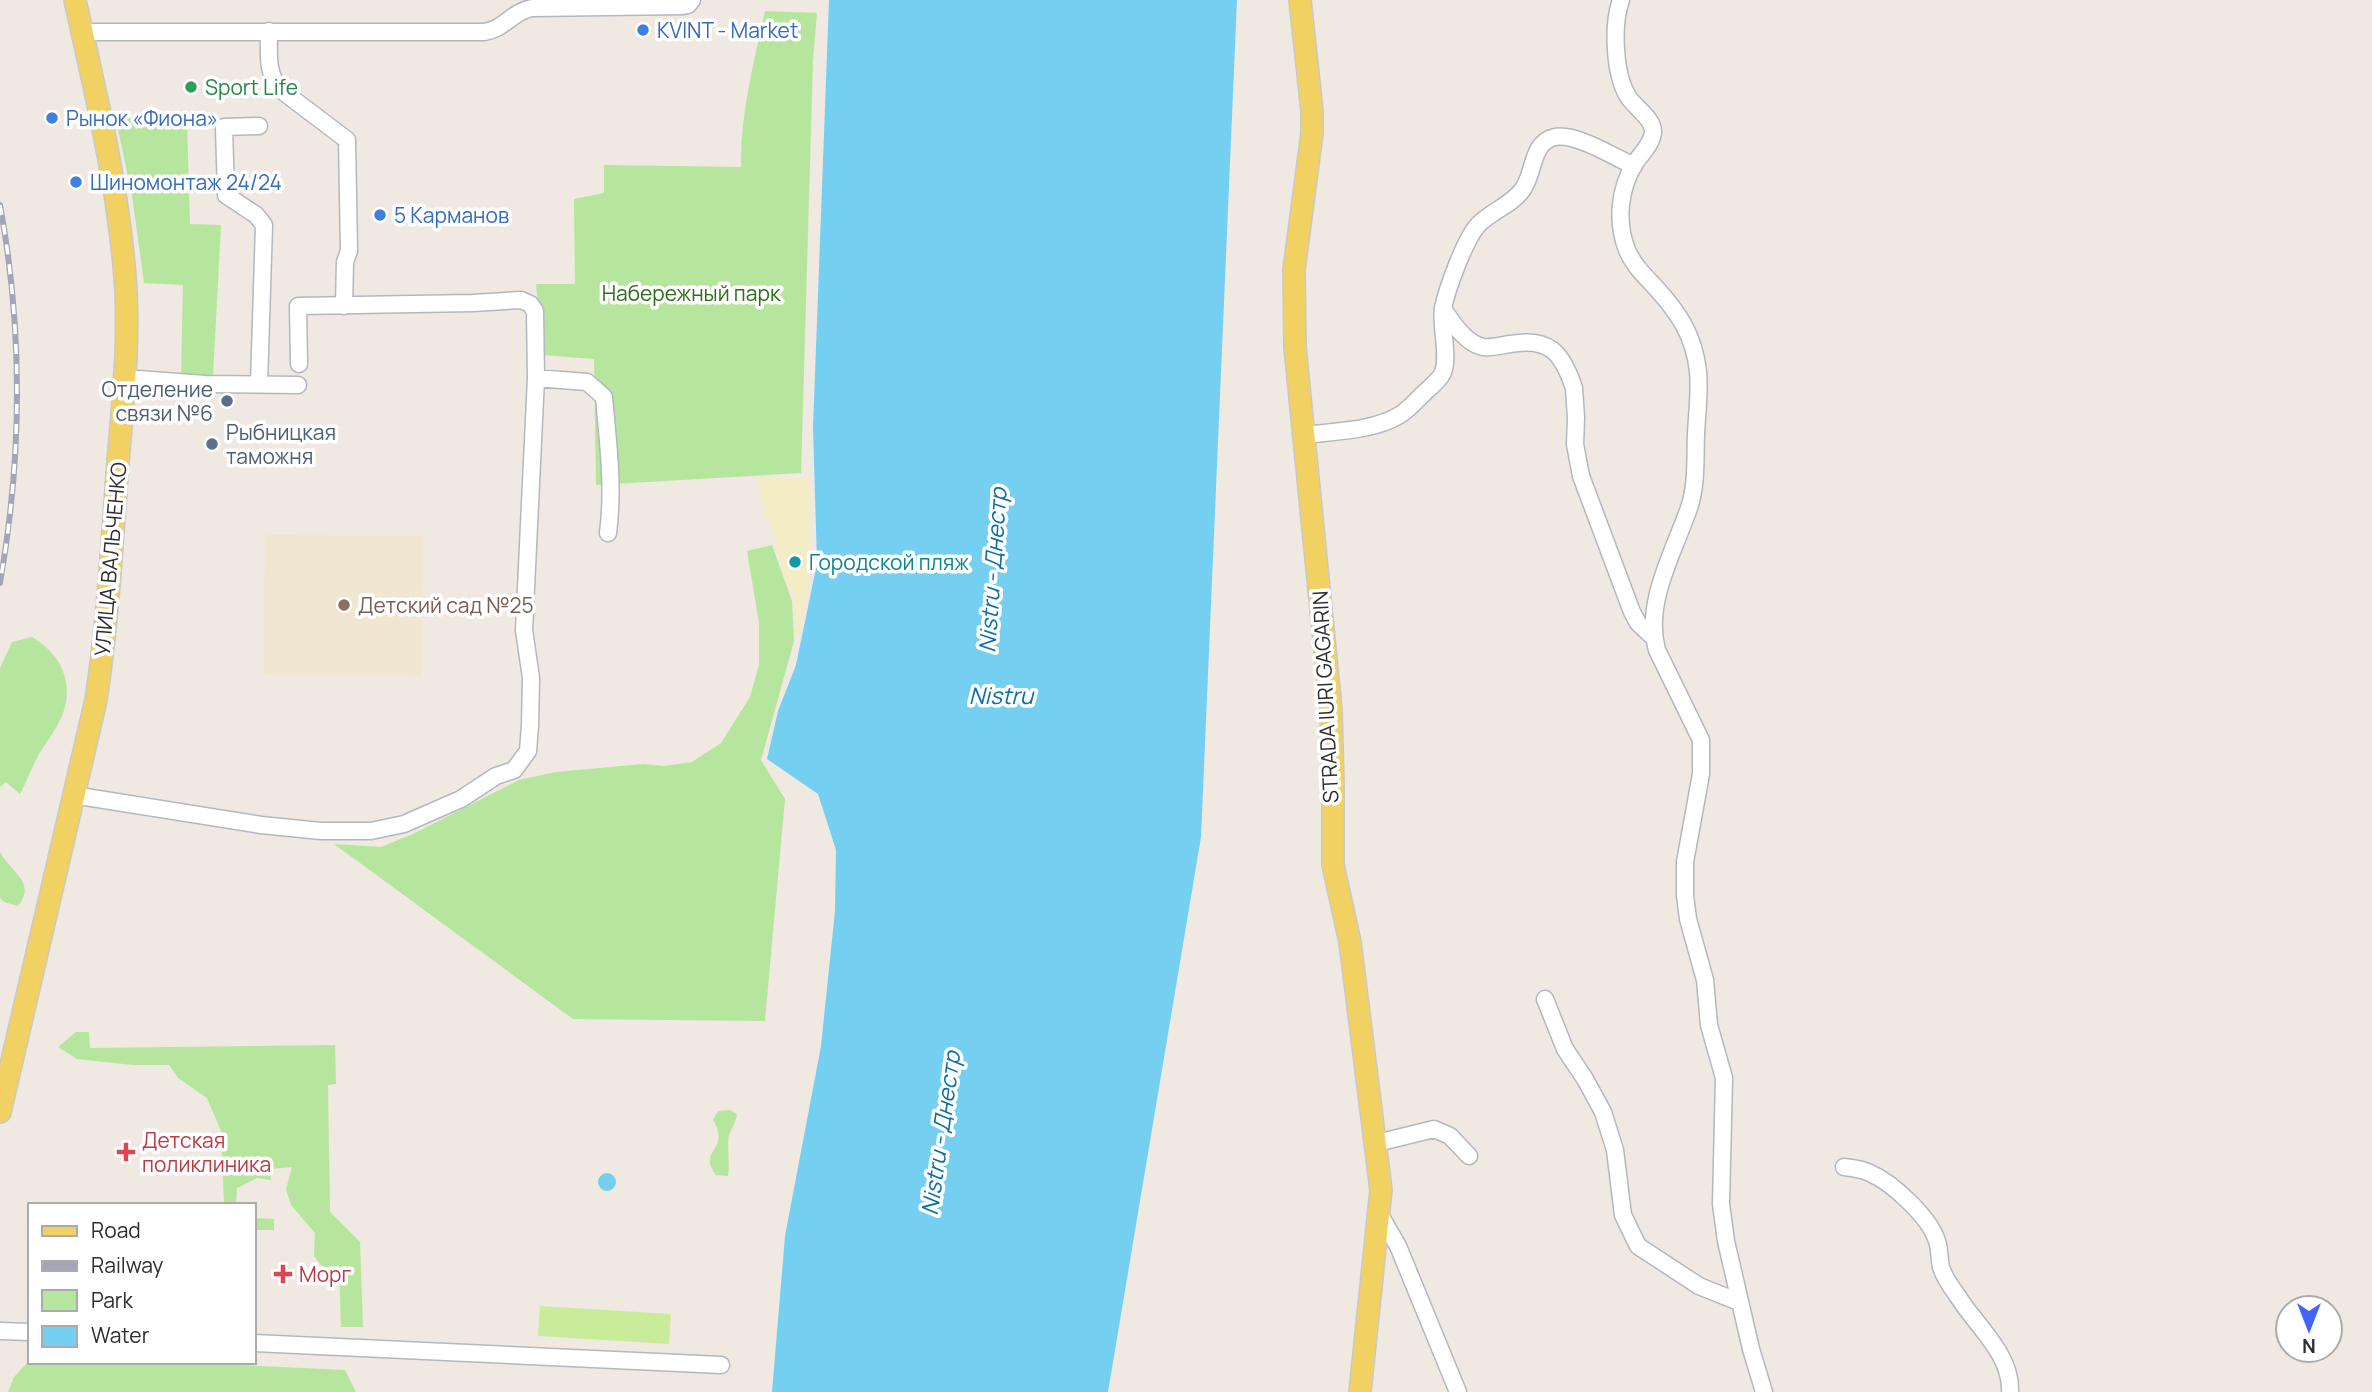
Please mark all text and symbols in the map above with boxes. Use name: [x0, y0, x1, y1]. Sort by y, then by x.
place label: KVINT - Market: [657, 16, 798, 44]
marker: KVINT - Market: [635, 22, 651, 38]
place label: Sport Life: [205, 73, 298, 101]
marker: Sport Life: [183, 79, 199, 95]
place label: Рынок «Фиона»: [66, 104, 218, 132]
marker: Рынок «Фиона»: [44, 110, 60, 126]
place label: Шиномонтаж 24/24: [90, 168, 282, 196]
marker: Шиномонтаж 24/24: [68, 174, 84, 190]
place label: 5 Карманов: [394, 201, 509, 229]
marker: 5 Карманов: [372, 207, 388, 223]
park label: Набережный парк: [602, 279, 781, 307]
place label: Отделение связи №6: [102, 375, 213, 427]
marker: Отделение связи №6: [219, 393, 235, 409]
place label: Рыбницкая таможня: [226, 418, 336, 470]
marker: Рыбницкая таможня: [204, 436, 220, 452]
street label: УЛИЦА ВАЛЬЧЕНКО: [88, 461, 132, 657]
water label: Nistru - Днестр: [970, 485, 1014, 653]
place label: Городской пляж: [809, 548, 969, 576]
marker: Городской пляж: [787, 554, 803, 570]
street label: STRADA IURI GAGARIN: [1305, 590, 1345, 804]
place label: Детский сад №25: [358, 591, 534, 619]
marker: Детский сад №25: [336, 597, 352, 613]
water label: Nistru: [969, 679, 1036, 711]
water label: Nistru - Днестр: [913, 1048, 968, 1217]
place label: Детская поликлиника: [142, 1126, 271, 1178]
marker: Детская поликлиника: [116, 1142, 136, 1162]
legend: [28, 1203, 256, 1364]
text: Road: [91, 1216, 141, 1244]
text: Railway: [91, 1251, 163, 1279]
place label: Морг: [299, 1260, 352, 1288]
marker: Морг: [273, 1264, 293, 1284]
text: Park: [91, 1286, 133, 1314]
north arrow: [2274, 1294, 2344, 1364]
text: Water: [91, 1321, 150, 1349]
text: N: [2302, 1333, 2316, 1359]

